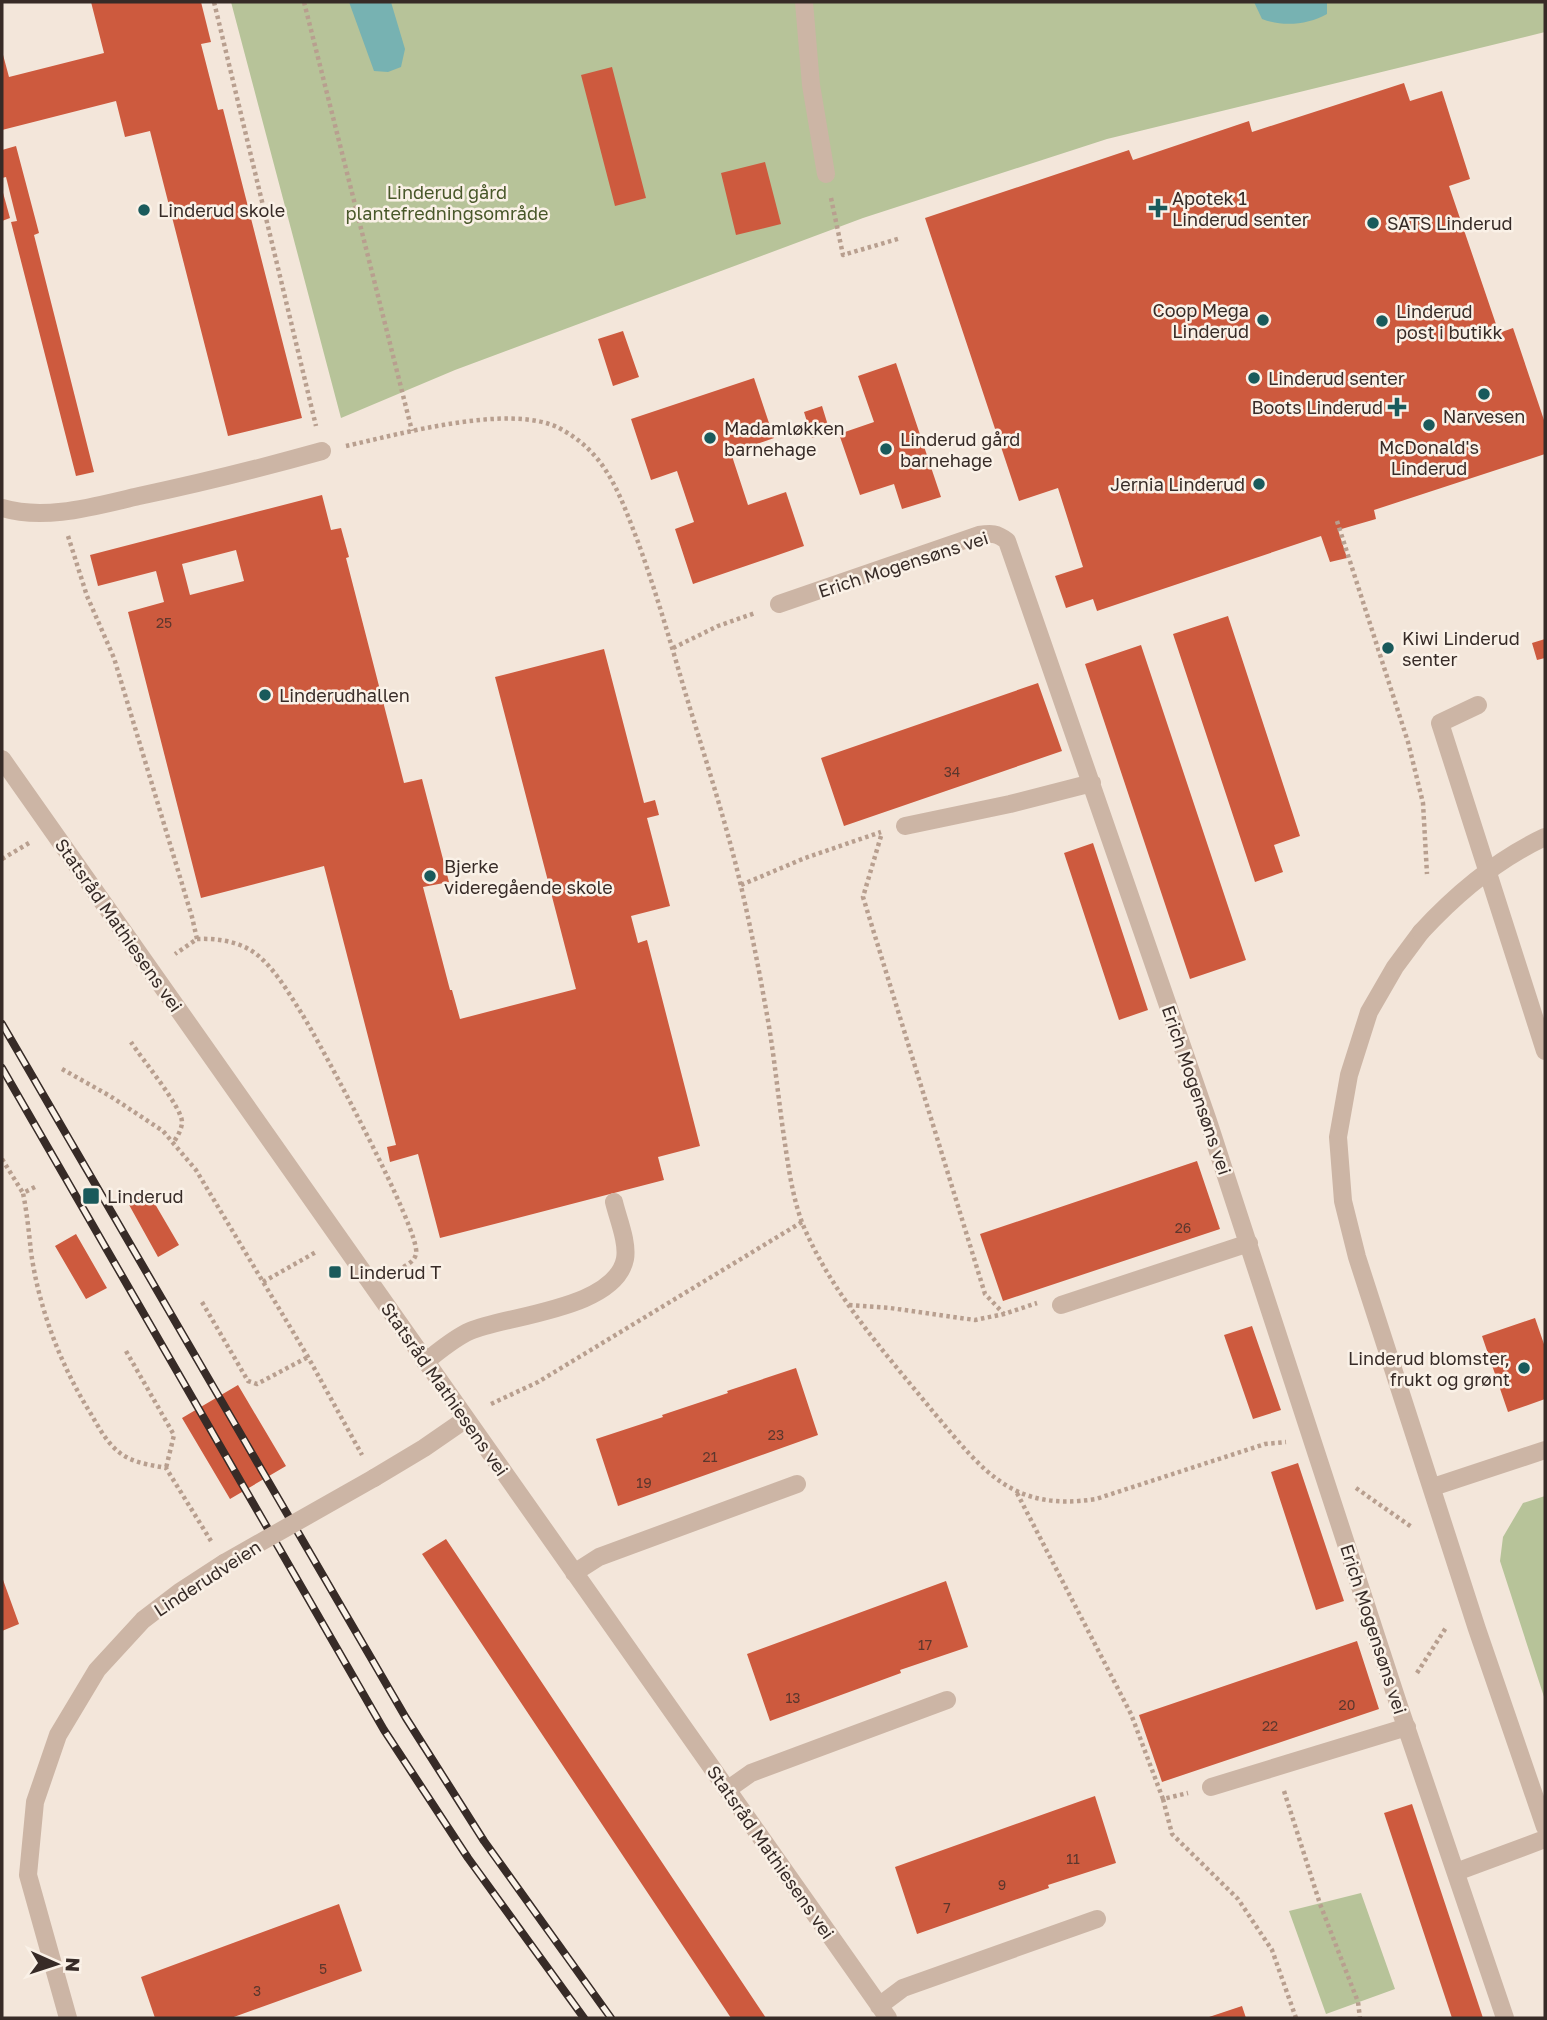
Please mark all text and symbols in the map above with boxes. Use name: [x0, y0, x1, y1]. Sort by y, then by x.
park label: Linderud gård plantefredningsområde: [345, 181, 549, 224]
place label: Apotek 1 Linderud senter: [1172, 187, 1309, 230]
place label: Linderud skole: [158, 199, 285, 221]
marker: Apotek 1 Linderud senter: [1150, 200, 1166, 216]
marker: Linderud skole: [136, 202, 152, 218]
place label: SATS Linderud: [1387, 212, 1513, 234]
marker: SATS Linderud: [1365, 215, 1381, 231]
place label: Coop Mega Linderud: [1152, 299, 1249, 342]
place label: Linderud post i butikk: [1396, 300, 1503, 343]
marker: Coop Mega Linderud: [1255, 312, 1271, 328]
marker: Linderud post i butikk: [1374, 313, 1390, 329]
place label: Linderud senter: [1268, 367, 1405, 389]
marker: Linderud senter: [1246, 370, 1262, 386]
marker: Narvesen: [1476, 386, 1492, 402]
place label: Boots Linderud: [1251, 396, 1383, 418]
marker: Boots Linderud: [1389, 399, 1405, 415]
place label: Narvesen: [1443, 405, 1525, 427]
place label: Madamløkken barnehage: [724, 417, 845, 460]
marker: McDonald's Linderud: [1421, 417, 1437, 433]
place label: Linderud gård barnehage: [900, 428, 1020, 471]
marker: Madamløkken barnehage: [702, 430, 718, 446]
place label: McDonald's Linderud: [1379, 436, 1479, 479]
marker: Linderud gård barnehage: [878, 441, 894, 457]
place label: Jernia Linderud: [1110, 473, 1245, 495]
marker: Jernia Linderud: [1251, 476, 1267, 492]
street label: Erich Mogensøns vei: [815, 526, 991, 602]
house number: 25: [156, 614, 172, 631]
place label: Kiwi Linderud senter: [1402, 627, 1520, 670]
marker: Kiwi Linderud senter: [1380, 640, 1396, 656]
place label: Linderudhallen: [279, 684, 410, 706]
marker: Linderudhallen: [257, 687, 273, 703]
house number: 34: [944, 763, 960, 780]
street label: Statsråd Mathiesens vei: [51, 834, 187, 1016]
place label: Bjerke videregående skole: [444, 855, 613, 898]
marker: Bjerke videregående skole: [422, 868, 438, 884]
street label: Erich Mogensøns vei: [1158, 1003, 1236, 1177]
place label: Linderud: [107, 1185, 184, 1207]
marker: Linderud: [81, 1186, 101, 1206]
house number: 26: [1175, 1219, 1191, 1236]
place label: Linderud T: [349, 1261, 441, 1283]
marker: Linderud T: [327, 1264, 343, 1280]
street label: Statsråd Mathiesens vei: [377, 1298, 513, 1480]
place label: Linderud blomster, frukt og grønt: [1348, 1347, 1510, 1390]
marker: Linderud blomster, frukt og grønt: [1516, 1360, 1532, 1376]
house number: 23: [768, 1426, 784, 1443]
house number: 21: [703, 1448, 718, 1465]
house number: 19: [636, 1474, 652, 1491]
street label: Linderudveien: [149, 1535, 265, 1621]
street label: Erich Mogensøns vei: [1336, 1541, 1412, 1717]
house number: 17: [918, 1636, 932, 1653]
house number: 13: [786, 1689, 800, 1706]
house number: 20: [1339, 1696, 1355, 1713]
house number: 22: [1262, 1717, 1278, 1734]
street label: Statsråd Mathiesens vei: [703, 1761, 839, 1943]
house number: 11: [1066, 1850, 1080, 1867]
house number: 9: [998, 1876, 1006, 1893]
house number: 7: [943, 1899, 951, 1916]
north arrow: [21, 1929, 91, 1999]
text: N: [62, 1957, 85, 1973]
house number: 5: [319, 1960, 327, 1977]
house number: 3: [253, 1982, 261, 1999]

